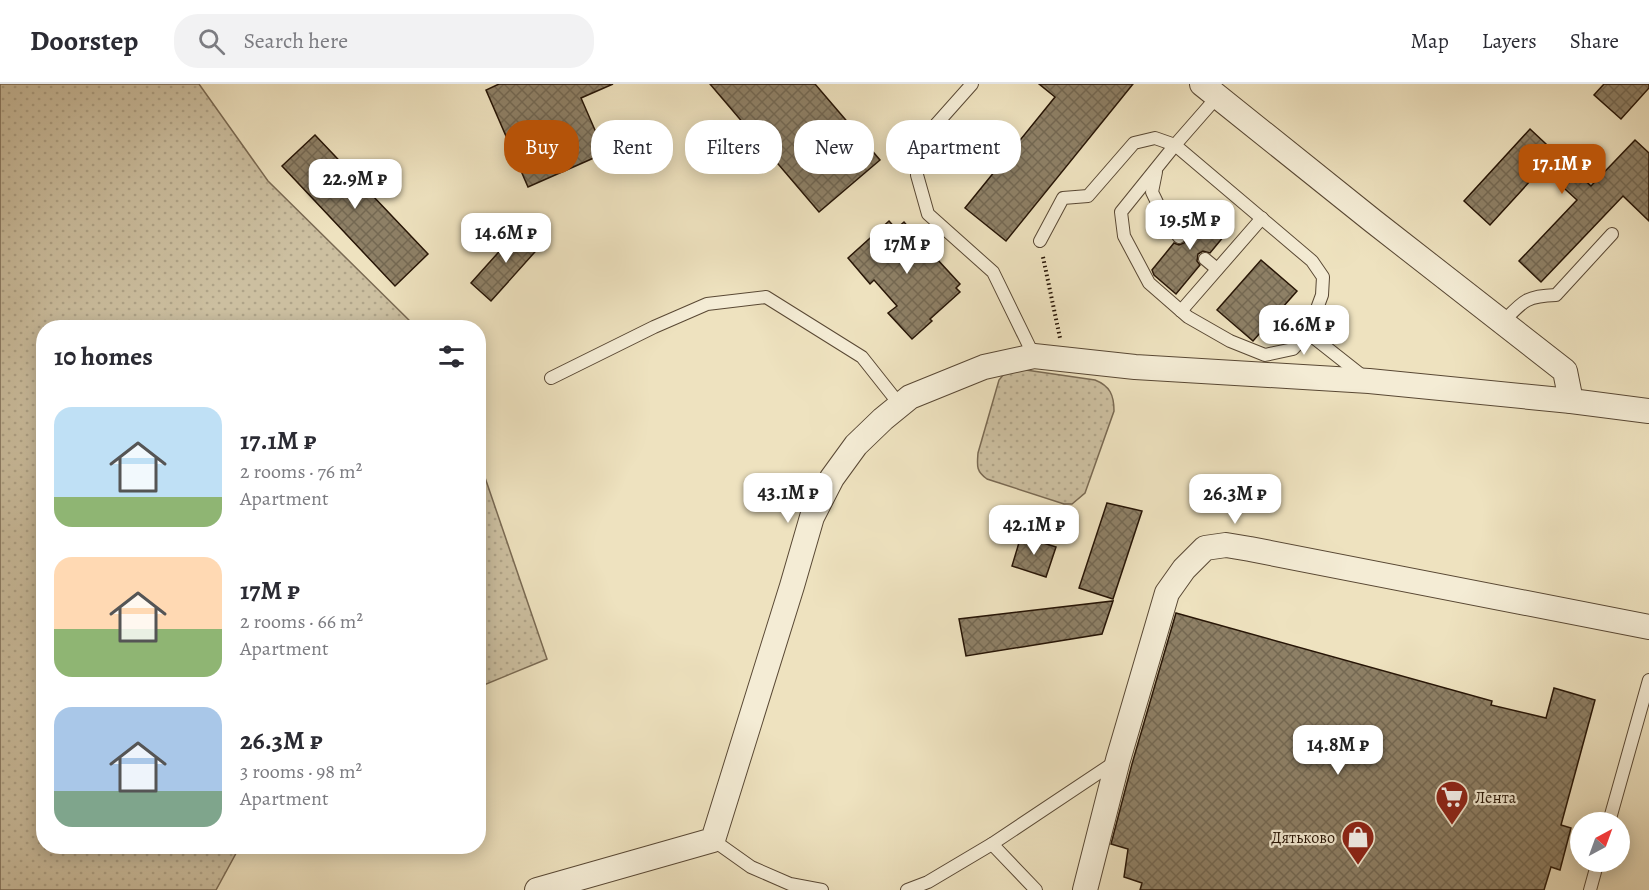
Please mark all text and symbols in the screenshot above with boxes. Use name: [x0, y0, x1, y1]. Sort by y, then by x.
search box: [174, 14, 594, 68]
text: Doorstep: [30, 22, 138, 60]
icon: search: [195, 25, 228, 58]
text: Search here: [243, 26, 348, 56]
text: Map: [1410, 27, 1449, 55]
text: Layers: [1482, 27, 1537, 55]
text: Share: [1570, 27, 1619, 55]
chip: Buy: [504, 120, 579, 174]
chip: Rent: [591, 120, 673, 174]
chip: Filters: [685, 120, 782, 174]
chip: New: [794, 120, 874, 174]
chip: Apartment: [886, 120, 1021, 174]
pin: 17.1M ₽: [1507, 144, 1617, 195]
text: 17.1M ₽: [1533, 150, 1591, 177]
pin: 22.9M ₽: [300, 159, 410, 210]
text: 22.9M ₽: [323, 165, 387, 192]
pin: 19.5M ₽: [1135, 200, 1245, 251]
text: 19.5M ₽: [1160, 206, 1220, 233]
pin: 14.6M ₽: [451, 213, 561, 264]
text: 14.6M ₽: [475, 219, 537, 246]
pin: 17M ₽: [865, 224, 949, 275]
text: 17M ₽: [884, 230, 930, 257]
pin: 16.6M ₽: [1249, 305, 1359, 356]
text: 16.6M ₽: [1273, 311, 1335, 338]
text: 10 homes: [54, 339, 153, 374]
icon: filters: [435, 340, 468, 373]
text: 17.1M ₽: [240, 423, 316, 458]
icon: home: [102, 431, 174, 503]
text: 2 rooms · 76 m²: [240, 458, 362, 485]
pin: 43.1M ₽: [733, 473, 843, 524]
pin: 26.3M ₽: [1180, 474, 1290, 525]
text: 43.1M ₽: [757, 479, 819, 506]
text: 26.3M ₽: [1203, 480, 1267, 507]
text: Apartment: [240, 485, 329, 512]
pin: 42.1M ₽: [979, 505, 1089, 556]
text: 42.1M ₽: [1003, 511, 1065, 538]
text: 17M ₽: [240, 573, 300, 608]
icon: home: [102, 581, 174, 653]
text: 2 rooms · 66 m²: [240, 608, 363, 635]
text: Apartment: [240, 635, 329, 662]
text: 26.3M ₽: [240, 723, 323, 758]
pin: 14.8M ₽: [1283, 725, 1393, 776]
icon: home: [102, 731, 174, 803]
text: 14.8M ₽: [1307, 731, 1369, 758]
text: 3 rooms · 98 m²: [240, 758, 362, 785]
supermarket icon: Лента: [1434, 779, 1470, 826]
text: Apartment: [240, 785, 329, 812]
place label: Лента: [1475, 787, 1517, 809]
north arrow: [1570, 812, 1630, 872]
map controls: [1570, 812, 1630, 872]
shop icon: Дятьково: [1340, 819, 1376, 866]
place label: Дятьково: [1271, 827, 1335, 849]

